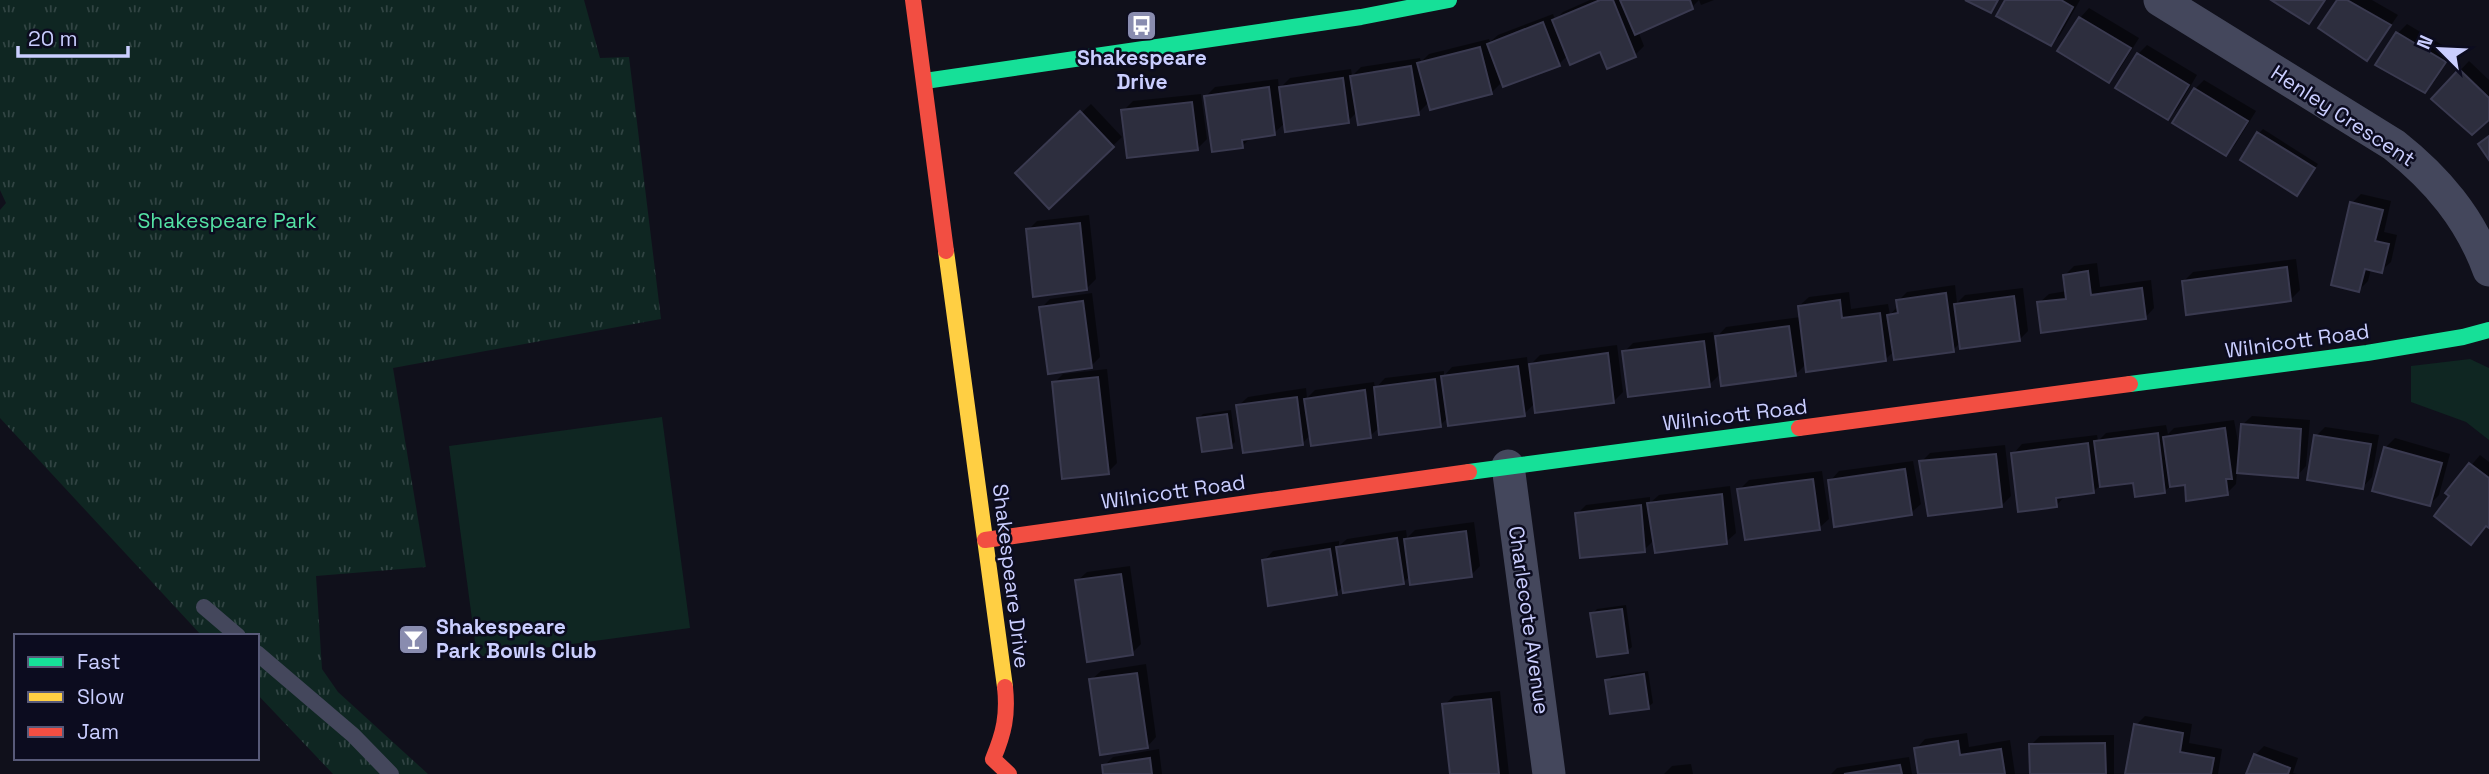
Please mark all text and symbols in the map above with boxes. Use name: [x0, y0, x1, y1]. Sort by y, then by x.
bus stop icon: Shakespeare Drive: [1125, 9, 1159, 43]
scale bar: [18, 14, 128, 58]
north arrow: [2405, 14, 2475, 84]
text: 20 m: [28, 25, 78, 52]
text: N: [2411, 31, 2439, 53]
place label: Shakespeare Drive: [1077, 44, 1207, 95]
street label: Henley Crescent: [2266, 59, 2421, 172]
park label: Shakespeare Park: [137, 207, 317, 234]
street label: Wilnicott Road: [2223, 317, 2371, 364]
street label: Wilnicott Road: [1661, 392, 1809, 437]
street label: Wilnicott Road: [1099, 468, 1247, 515]
street label: Shakespeare Drive: [987, 482, 1036, 670]
street label: Charlecote Avenue: [1503, 524, 1556, 716]
place label: Shakespeare Park Bowls Club: [436, 613, 597, 664]
bar icon: Shakespeare Park Bowls Club: [396, 622, 430, 656]
legend: [14, 634, 259, 760]
text: Fast: [77, 648, 121, 675]
text: Slow: [77, 683, 125, 710]
text: Jam: [77, 718, 119, 745]

